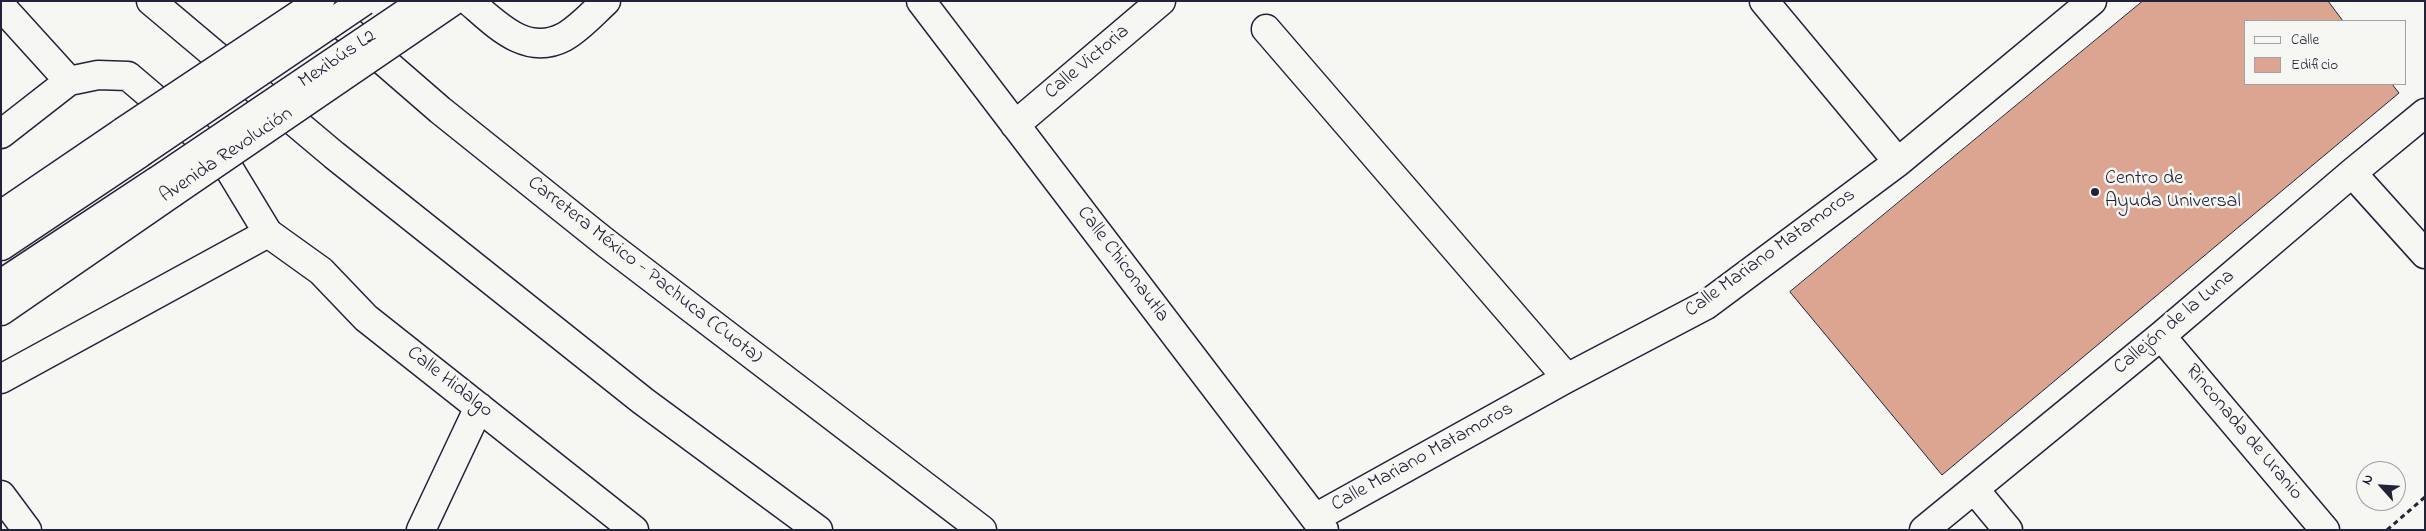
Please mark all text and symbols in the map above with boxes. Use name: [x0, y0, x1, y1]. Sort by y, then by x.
legend: [2244, 20, 2406, 85]
street label: Calle Victoria: [1041, 21, 1135, 105]
street label: Mexibús L2: [295, 25, 381, 95]
text: Calle: [2291, 29, 2319, 51]
text: Edificio: [2291, 54, 2338, 76]
street label: Avenida Revolución: [156, 103, 298, 209]
place label: Centro de Ayuda Universal: [2105, 168, 2241, 215]
street label: Carretera México - Pachuca (Cuota): [522, 172, 766, 370]
street label: Calle Mariano Matamoros: [1681, 184, 1861, 324]
marker: Centro de Ayuda Universal: [2089, 186, 2101, 198]
street label: Calle Chiconautla: [1071, 202, 1173, 328]
street label: Callejón de la Luna: [2110, 265, 2240, 381]
street label: Calle Hidalgo: [401, 342, 497, 424]
street label: Rinconada de Uranio: [2179, 360, 2307, 506]
street label: Calle Mariano Matamoros: [1328, 398, 1518, 518]
north arrow: [2356, 461, 2406, 511]
text: N: [2356, 471, 2379, 489]

